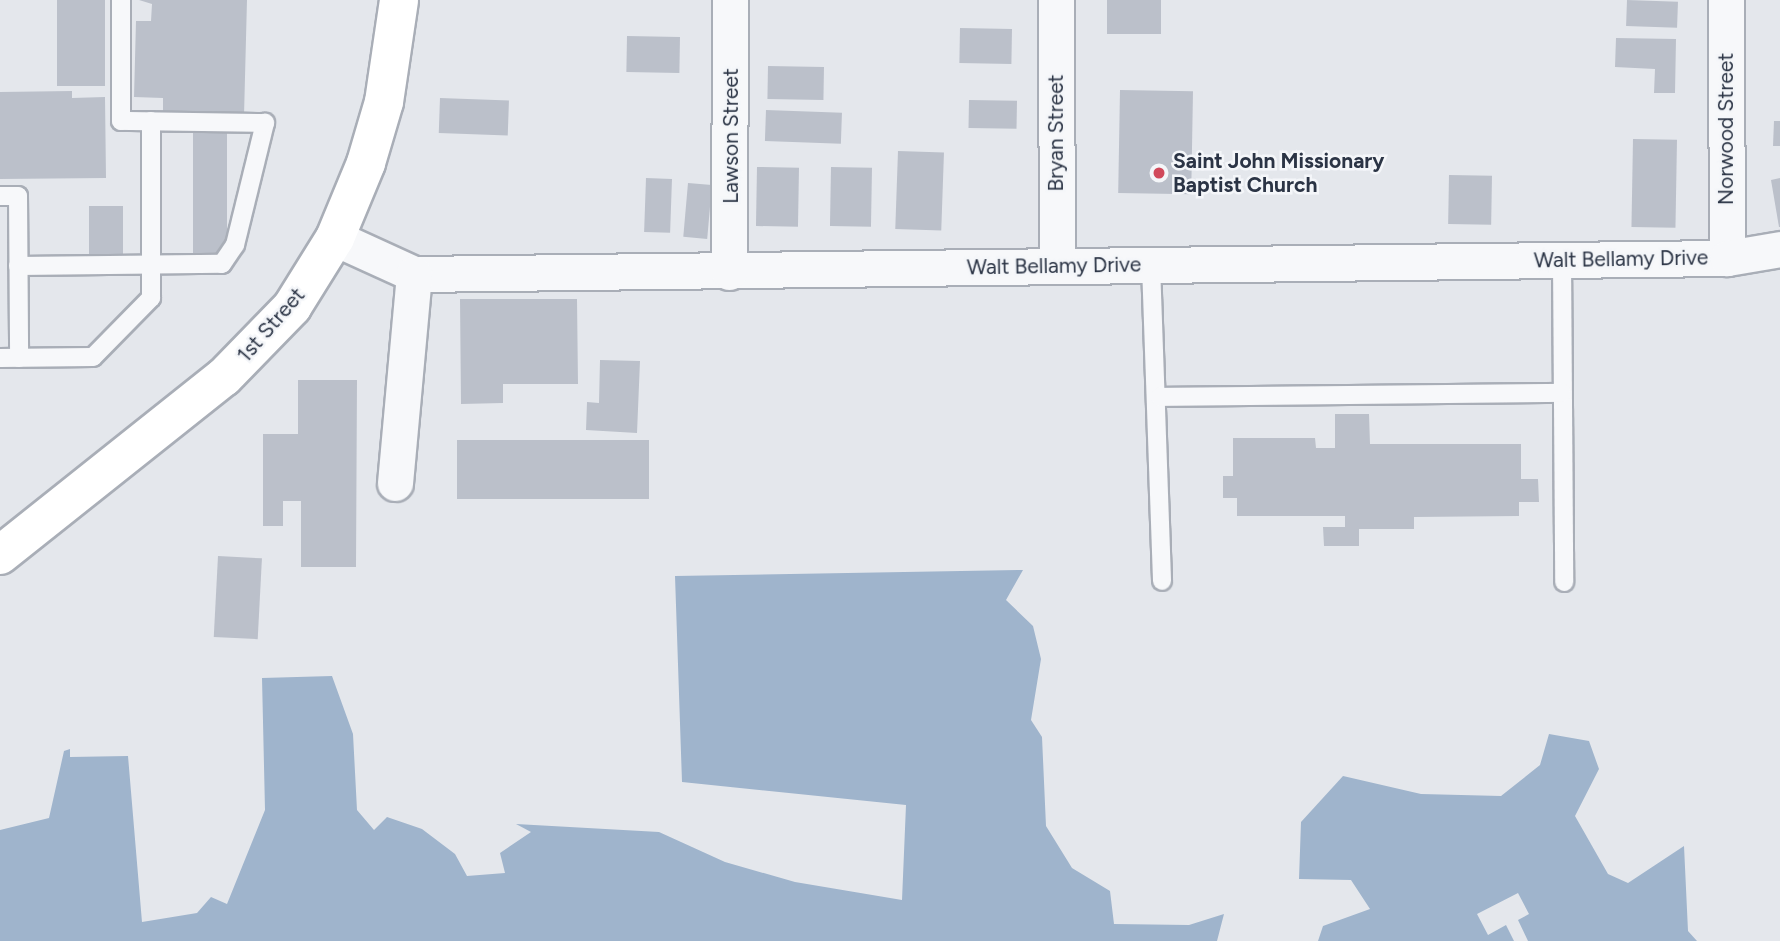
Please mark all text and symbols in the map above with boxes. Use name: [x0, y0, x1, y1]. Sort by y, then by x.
street label: Norwood Street: [1713, 53, 1739, 205]
street label: Lawson Street: [718, 68, 744, 204]
street label: Bryan Street: [1043, 74, 1069, 192]
place label: Saint John Missionary Baptist Church: [1173, 148, 1384, 198]
marker: Saint John Missionary Baptist Church: [1151, 165, 1167, 181]
street label: Walt Bellamy Drive: [1534, 245, 1708, 273]
street label: Walt Bellamy Drive: [967, 252, 1141, 280]
street label: 1st Street: [232, 283, 310, 367]

